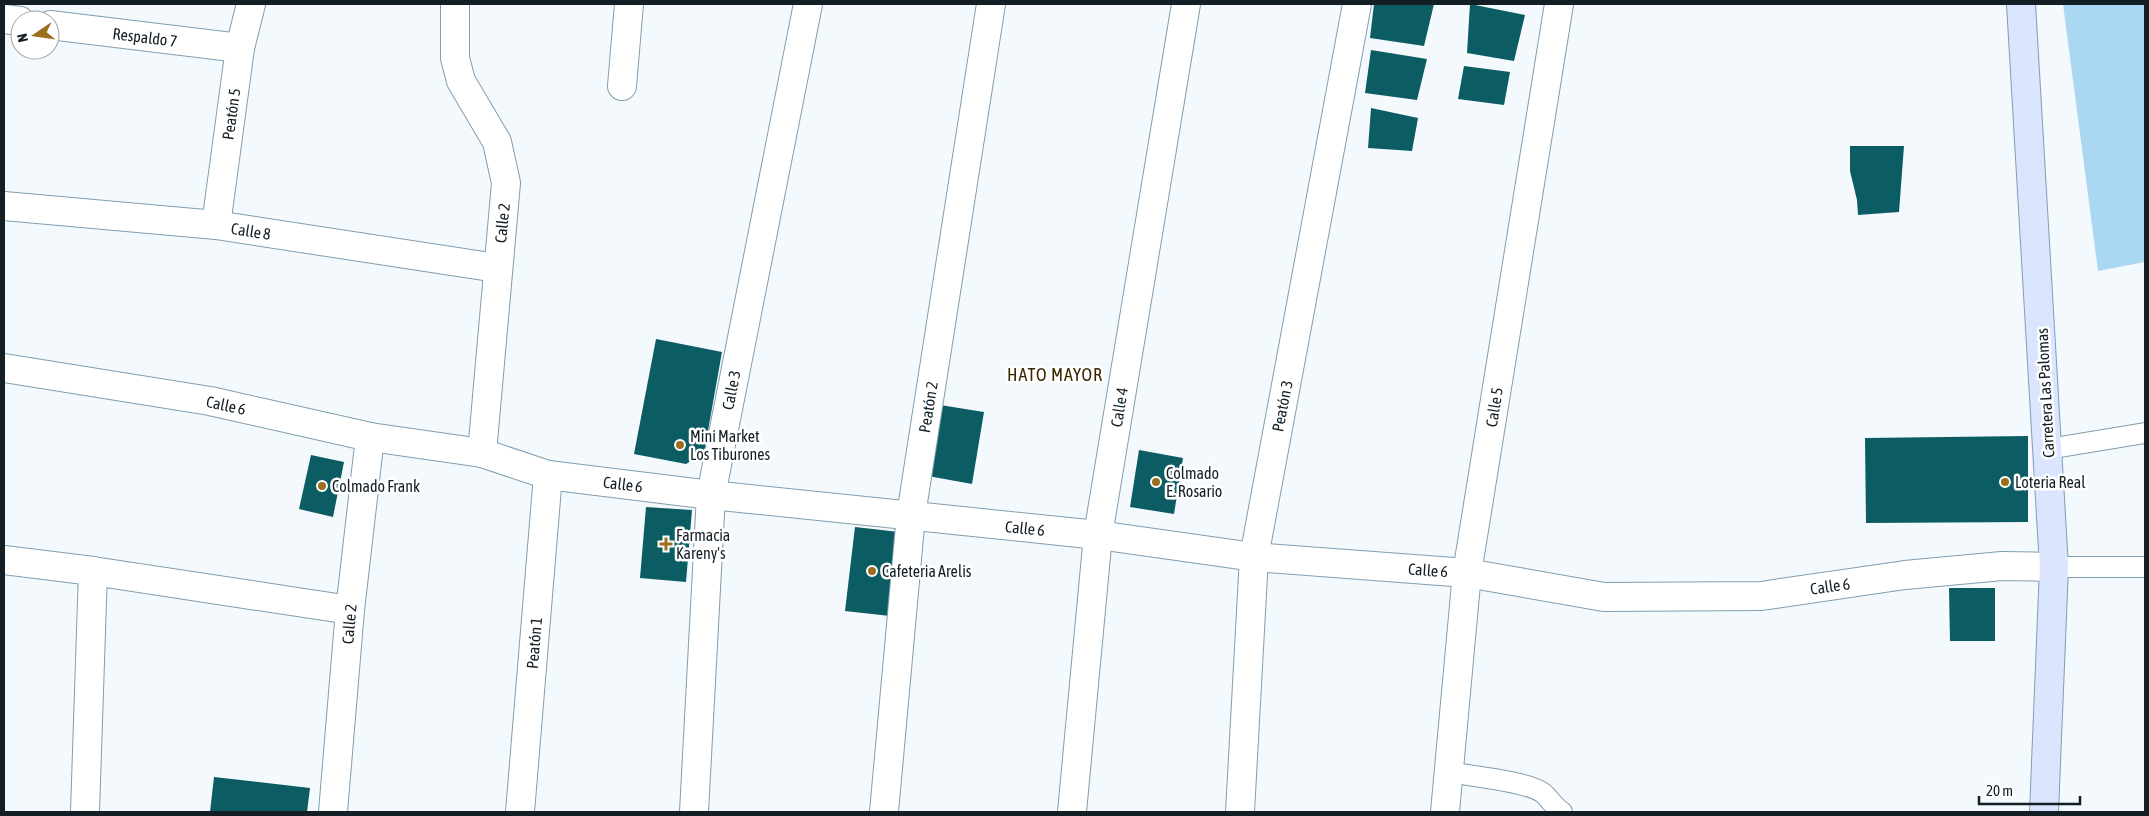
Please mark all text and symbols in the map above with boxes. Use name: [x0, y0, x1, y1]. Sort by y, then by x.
north arrow: [10, 10, 60, 60]
street label: Respaldo 7: [112, 24, 178, 51]
text: N: [14, 32, 31, 44]
street label: Peatón 5: [218, 87, 244, 141]
street label: Calle 2: [491, 202, 513, 244]
street label: Calle 8: [230, 219, 272, 243]
street label: Carretera Las Palomas: [2033, 327, 2057, 458]
district label: HATO MAYOR: [1007, 364, 1103, 385]
street label: Calle 3: [718, 369, 744, 411]
street label: Peatón 3: [1268, 379, 1296, 433]
street label: Peatón 2: [915, 380, 941, 434]
street label: Calle 4: [1107, 386, 1131, 428]
street label: Calle 5: [1482, 386, 1506, 428]
street label: Calle 6: [205, 392, 247, 418]
place label: Mini Market Los Tiburones: [690, 427, 771, 463]
marker: Mini Market Los Tiburones: [674, 439, 686, 451]
place label: Colmado E. Rosario: [1166, 464, 1222, 500]
street label: Calle 6: [602, 473, 644, 495]
place label: Loteria Real: [2015, 473, 2086, 491]
marker: Colmado E. Rosario: [1150, 476, 1162, 488]
marker: Loteria Real: [1999, 476, 2011, 488]
place label: Colmado Frank: [332, 477, 420, 495]
marker: Colmado Frank: [316, 480, 328, 492]
street label: Calle 6: [1004, 517, 1046, 539]
place label: Farmacia Kareny's: [676, 526, 730, 563]
marker: Farmacia Kareny's: [660, 538, 672, 550]
street label: Calle 6: [1407, 560, 1449, 580]
place label: Cafeteria Arelis: [882, 562, 972, 580]
marker: Cafeteria Arelis: [866, 565, 878, 577]
street label: Calle 6: [1809, 574, 1851, 598]
street label: Calle 2: [338, 603, 360, 645]
street label: Peatón 1: [523, 616, 545, 670]
scale bar: [1979, 774, 2080, 806]
text: 20 m: [1986, 782, 2013, 799]

